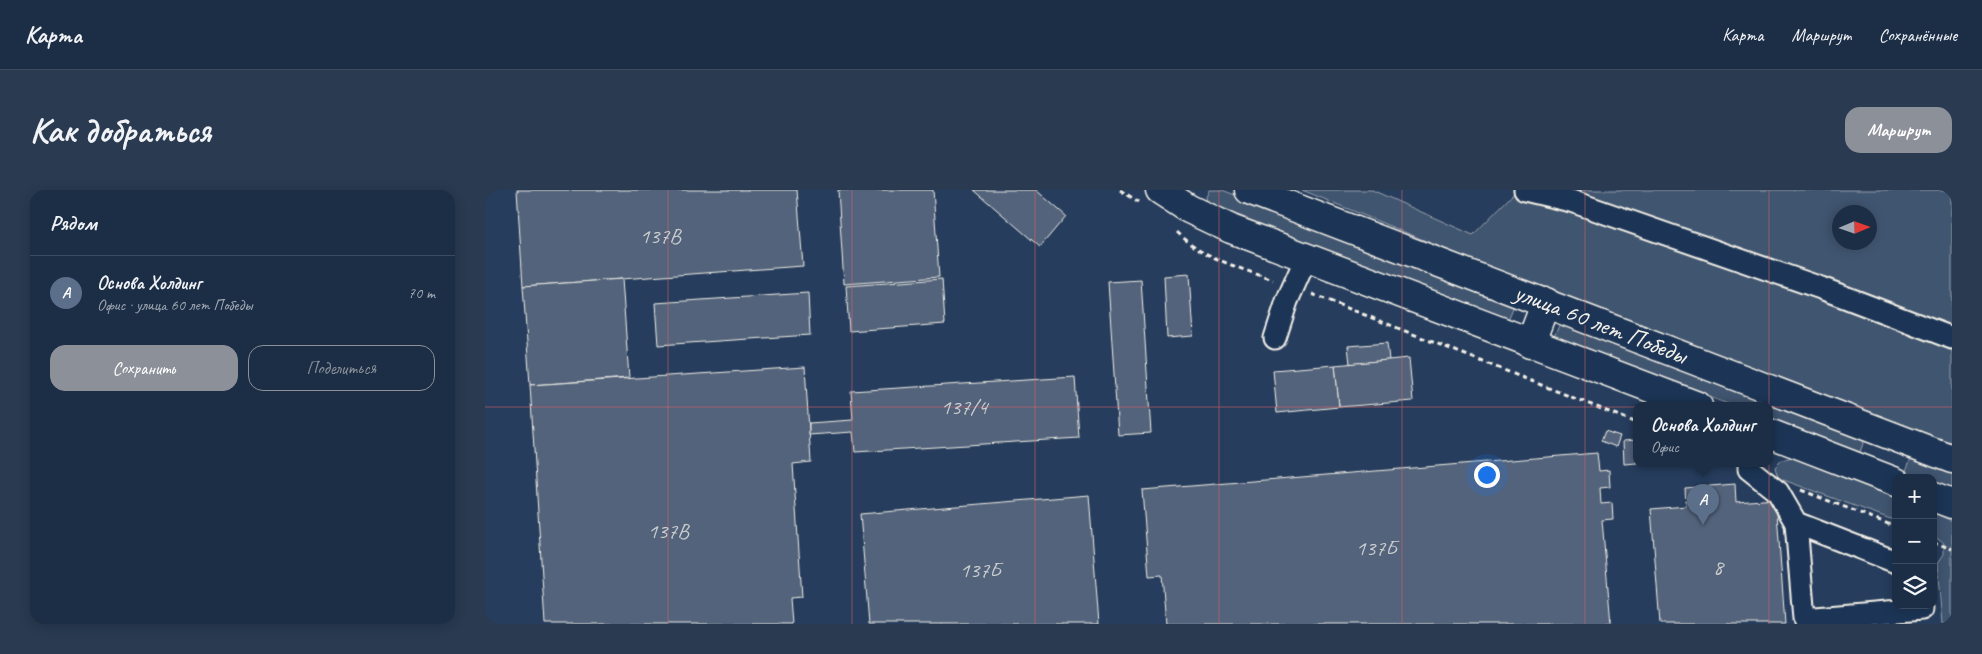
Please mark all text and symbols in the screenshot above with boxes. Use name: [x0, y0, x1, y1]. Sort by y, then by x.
text: Карта: [25, 20, 82, 50]
text: Карта: [1722, 24, 1763, 46]
text: Маршрут: [1791, 24, 1851, 46]
text: Сохранённые: [1879, 24, 1957, 46]
button: Маршрут: [1845, 107, 1952, 153]
text: Как добраться: [30, 108, 211, 153]
north arrow: [1832, 205, 1877, 250]
text: Рядом: [50, 210, 97, 236]
house number: 137В: [640, 222, 682, 250]
text: Основа Холдинг: [97, 271, 202, 295]
street label: улица 60 лет Победы: [1508, 276, 1693, 372]
text: A: [62, 283, 70, 303]
text: 70 m: [408, 283, 435, 303]
text: Офис · улица 60 лет Победы: [97, 295, 253, 315]
button: Сохранить: [50, 345, 238, 391]
button: Поделиться: [248, 345, 435, 391]
house number: 137/4: [941, 393, 990, 421]
popup: [1633, 402, 1773, 467]
text: Основа Холдинг: [1651, 413, 1755, 437]
text: Офис: [1651, 437, 1679, 457]
your location: [1474, 462, 1500, 488]
map controls: [1892, 474, 1937, 609]
button: +: [1892, 474, 1937, 519]
pin: A: [1687, 484, 1719, 525]
house number: 137В: [648, 517, 690, 545]
button: −: [1892, 519, 1937, 564]
house number: 137Б: [1356, 534, 1400, 562]
house number: 8: [1713, 553, 1725, 581]
house number: 137Б: [960, 556, 1004, 584]
button: layers: [1892, 564, 1937, 609]

